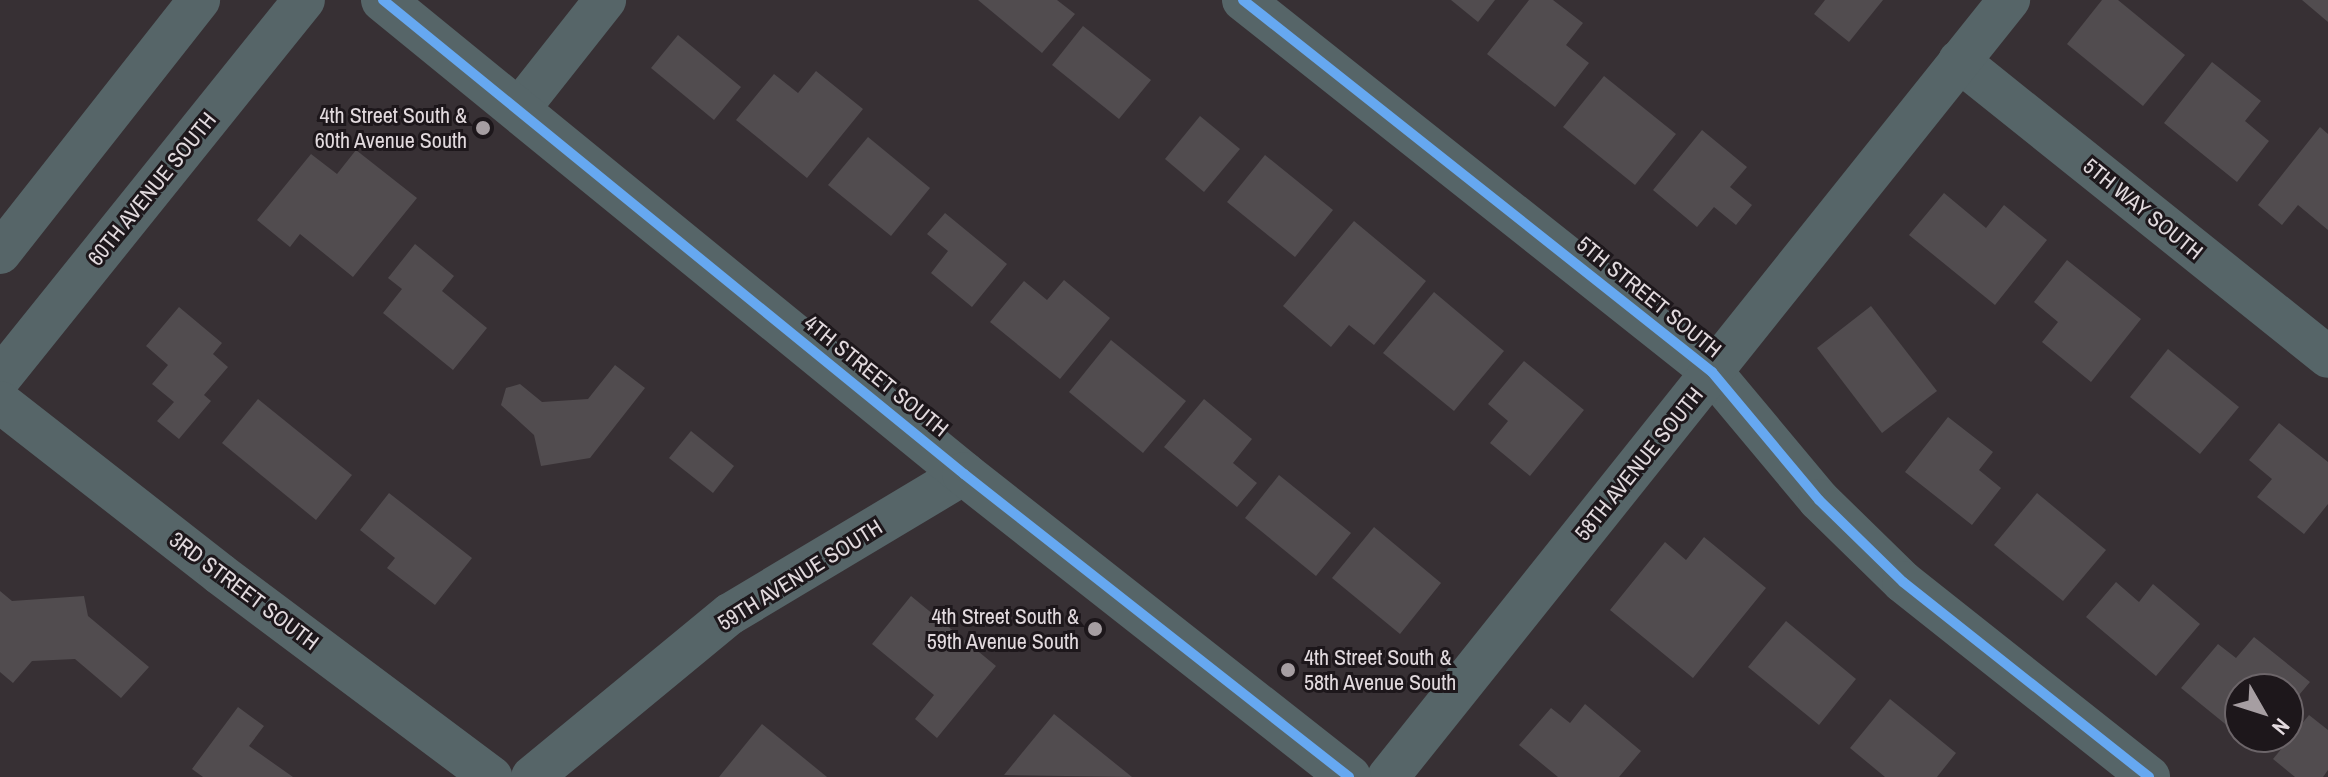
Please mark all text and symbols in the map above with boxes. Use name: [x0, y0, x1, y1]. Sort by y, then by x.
place label: 4th Street South & 60th Avenue South: [314, 102, 467, 154]
street label: 60TH AVENUE SOUTH: [82, 107, 222, 271]
marker: 4th Street South & 60th Avenue South: [474, 119, 492, 137]
street label: 5TH WAY SOUTH: [2078, 153, 2208, 265]
street label: 5TH STREET SOUTH: [1571, 231, 1727, 363]
street label: 4TH STREET SOUTH: [798, 310, 954, 442]
street label: 58TH AVENUE SOUTH: [1569, 382, 1709, 546]
street label: 59TH AVENUE SOUTH: [712, 513, 888, 637]
street label: 3RD STREET SOUTH: [164, 526, 324, 656]
place label: 4th Street South & 59th Avenue South: [926, 603, 1079, 654]
marker: 4th Street South & 59th Avenue South: [1086, 620, 1104, 638]
place label: 4th Street South & 58th Avenue South: [1304, 644, 1457, 696]
marker: 4th Street South & 58th Avenue South: [1279, 661, 1297, 679]
north arrow: [2224, 673, 2304, 753]
text: N: [2265, 712, 2297, 741]

